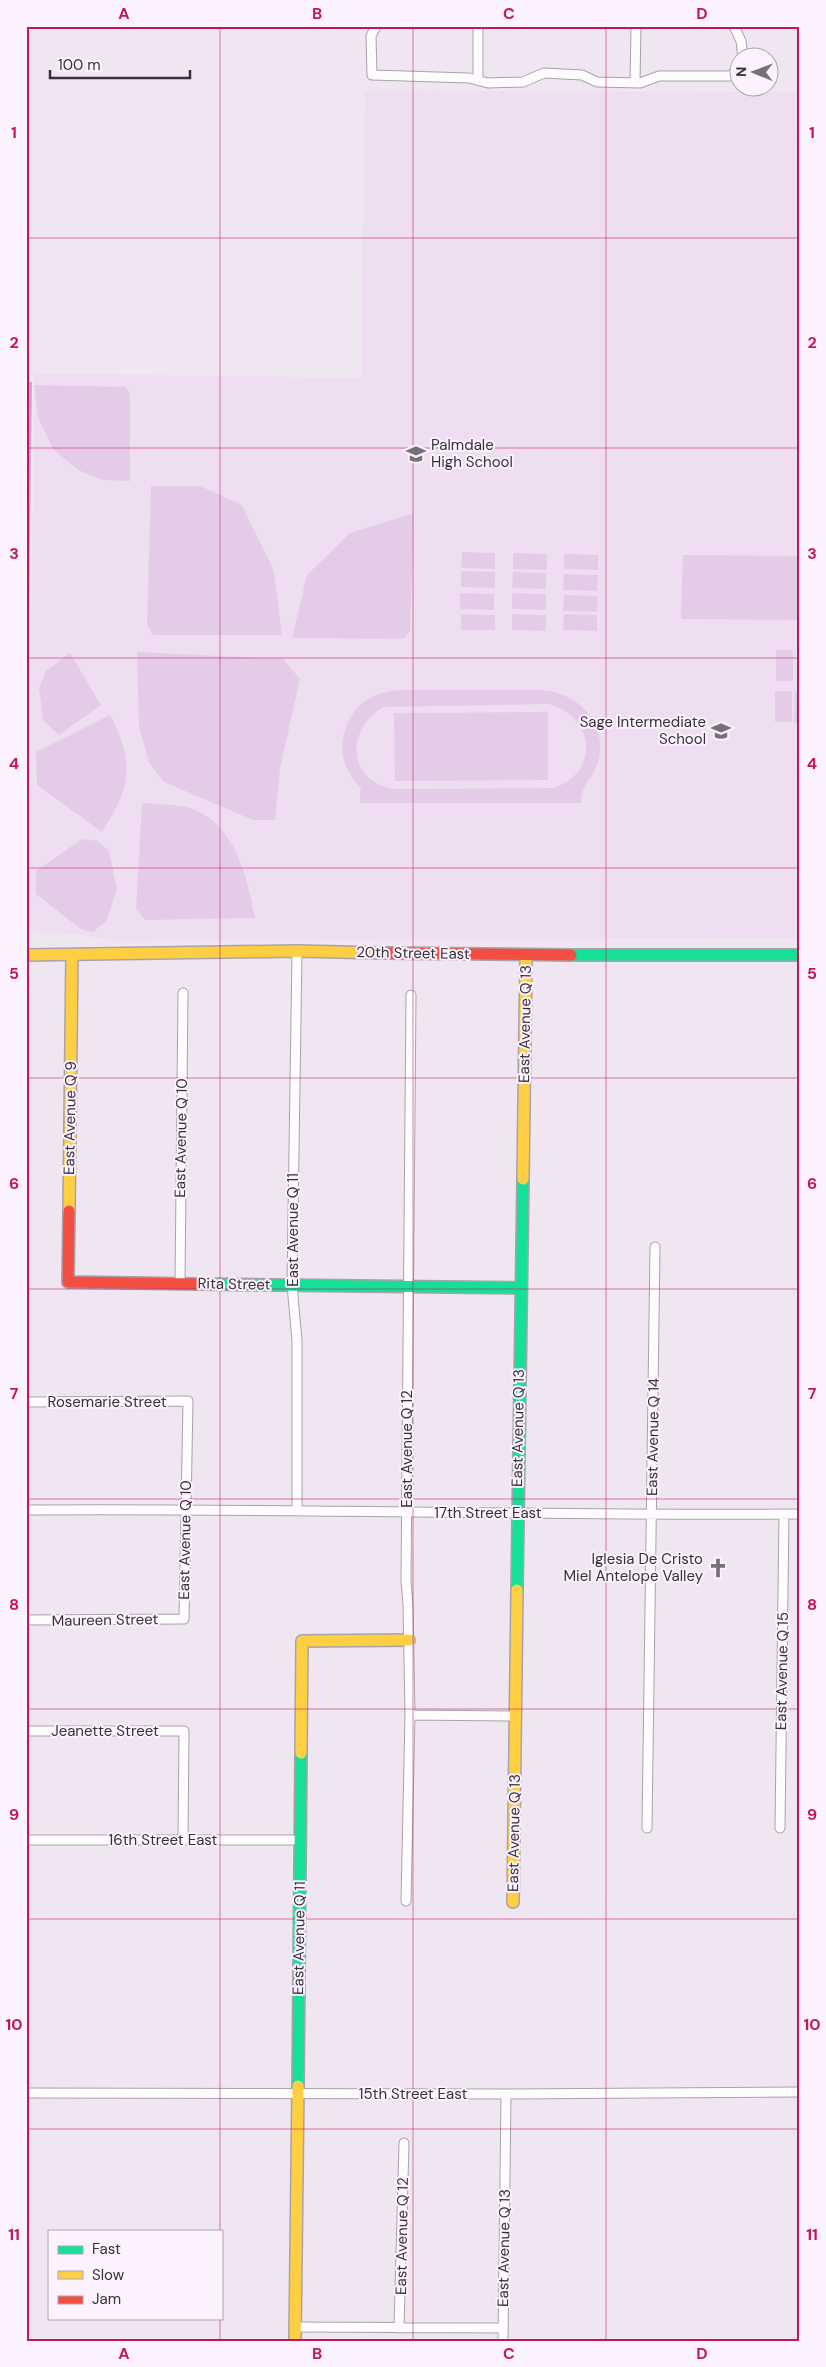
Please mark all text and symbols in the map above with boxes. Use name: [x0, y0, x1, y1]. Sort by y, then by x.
text: A: [118, 3, 130, 24]
text: B: [312, 3, 322, 24]
text: C: [503, 3, 515, 24]
text: D: [696, 3, 708, 24]
scale bar: [50, 48, 190, 80]
north arrow: [728, 48, 778, 98]
text: 100 m: [58, 55, 101, 75]
text: N: [732, 67, 750, 77]
text: 1: [11, 122, 17, 143]
text: 1: [809, 122, 815, 143]
text: 2: [9, 332, 19, 353]
text: 2: [807, 332, 817, 353]
place label: Palmdale High School: [431, 435, 513, 472]
school or university icon: Palmdale High School: [405, 443, 427, 465]
text: 3: [9, 543, 19, 564]
text: 3: [807, 543, 817, 564]
place label: Sage Intermediate School: [580, 712, 706, 749]
school or university icon: Sage Intermediate School: [710, 720, 732, 742]
text: 4: [9, 753, 19, 774]
text: 4: [807, 753, 817, 774]
street label: 20th Street East: [356, 942, 470, 964]
text: 5: [9, 963, 19, 984]
text: 5: [807, 963, 817, 984]
street label: East Avenue Q 13: [514, 965, 536, 1083]
street label: East Avenue Q 9: [59, 1061, 81, 1175]
street label: East Avenue Q 10: [170, 1078, 192, 1198]
text: 6: [9, 1173, 19, 1194]
street label: East Avenue Q 11: [283, 1173, 303, 1287]
text: 6: [807, 1173, 817, 1194]
street label: Rita Street: [197, 1273, 271, 1295]
street label: East Avenue Q 13: [507, 1369, 529, 1487]
street label: East Avenue Q 14: [642, 1378, 664, 1496]
text: 7: [10, 1383, 19, 1404]
text: 7: [808, 1383, 817, 1404]
street label: East Avenue Q 12: [397, 1390, 417, 1508]
street label: Rosemarie Street: [47, 1392, 167, 1412]
street label: East Avenue Q 10: [174, 1480, 196, 1600]
street label: 17th Street East: [434, 1503, 542, 1523]
place label: Iglesia De Cristo Miel Antelope Valley: [563, 1549, 704, 1586]
church icon: Iglesia De Cristo Miel Antelope Valley: [707, 1557, 729, 1579]
text: 8: [9, 1594, 19, 1615]
text: 8: [807, 1594, 817, 1615]
street label: Maureen Street: [51, 1609, 159, 1631]
street label: East Avenue Q 15: [771, 1612, 793, 1730]
street label: Jeanette Street: [51, 1721, 159, 1741]
street label: East Avenue Q 13: [503, 1774, 525, 1892]
text: 9: [9, 1804, 19, 1825]
text: 9: [807, 1804, 817, 1825]
street label: 16th Street East: [109, 1830, 218, 1850]
street label: East Avenue Q 11: [288, 1881, 310, 1995]
text: 10: [5, 2014, 23, 2035]
text: 10: [803, 2014, 821, 2035]
street label: 15th Street East: [359, 2084, 467, 2104]
street label: East Avenue Q 12: [391, 2177, 413, 2295]
street label: East Avenue Q 13: [493, 2189, 515, 2307]
text: 11: [8, 2224, 20, 2245]
text: 11: [806, 2224, 818, 2245]
legend: [48, 2230, 222, 2320]
text: Fast: [92, 2239, 121, 2259]
text: Slow: [92, 2265, 125, 2285]
text: Jam: [92, 2289, 121, 2309]
text: A: [118, 2343, 130, 2364]
text: B: [312, 2343, 322, 2364]
text: C: [503, 2343, 515, 2364]
text: D: [696, 2343, 708, 2364]

